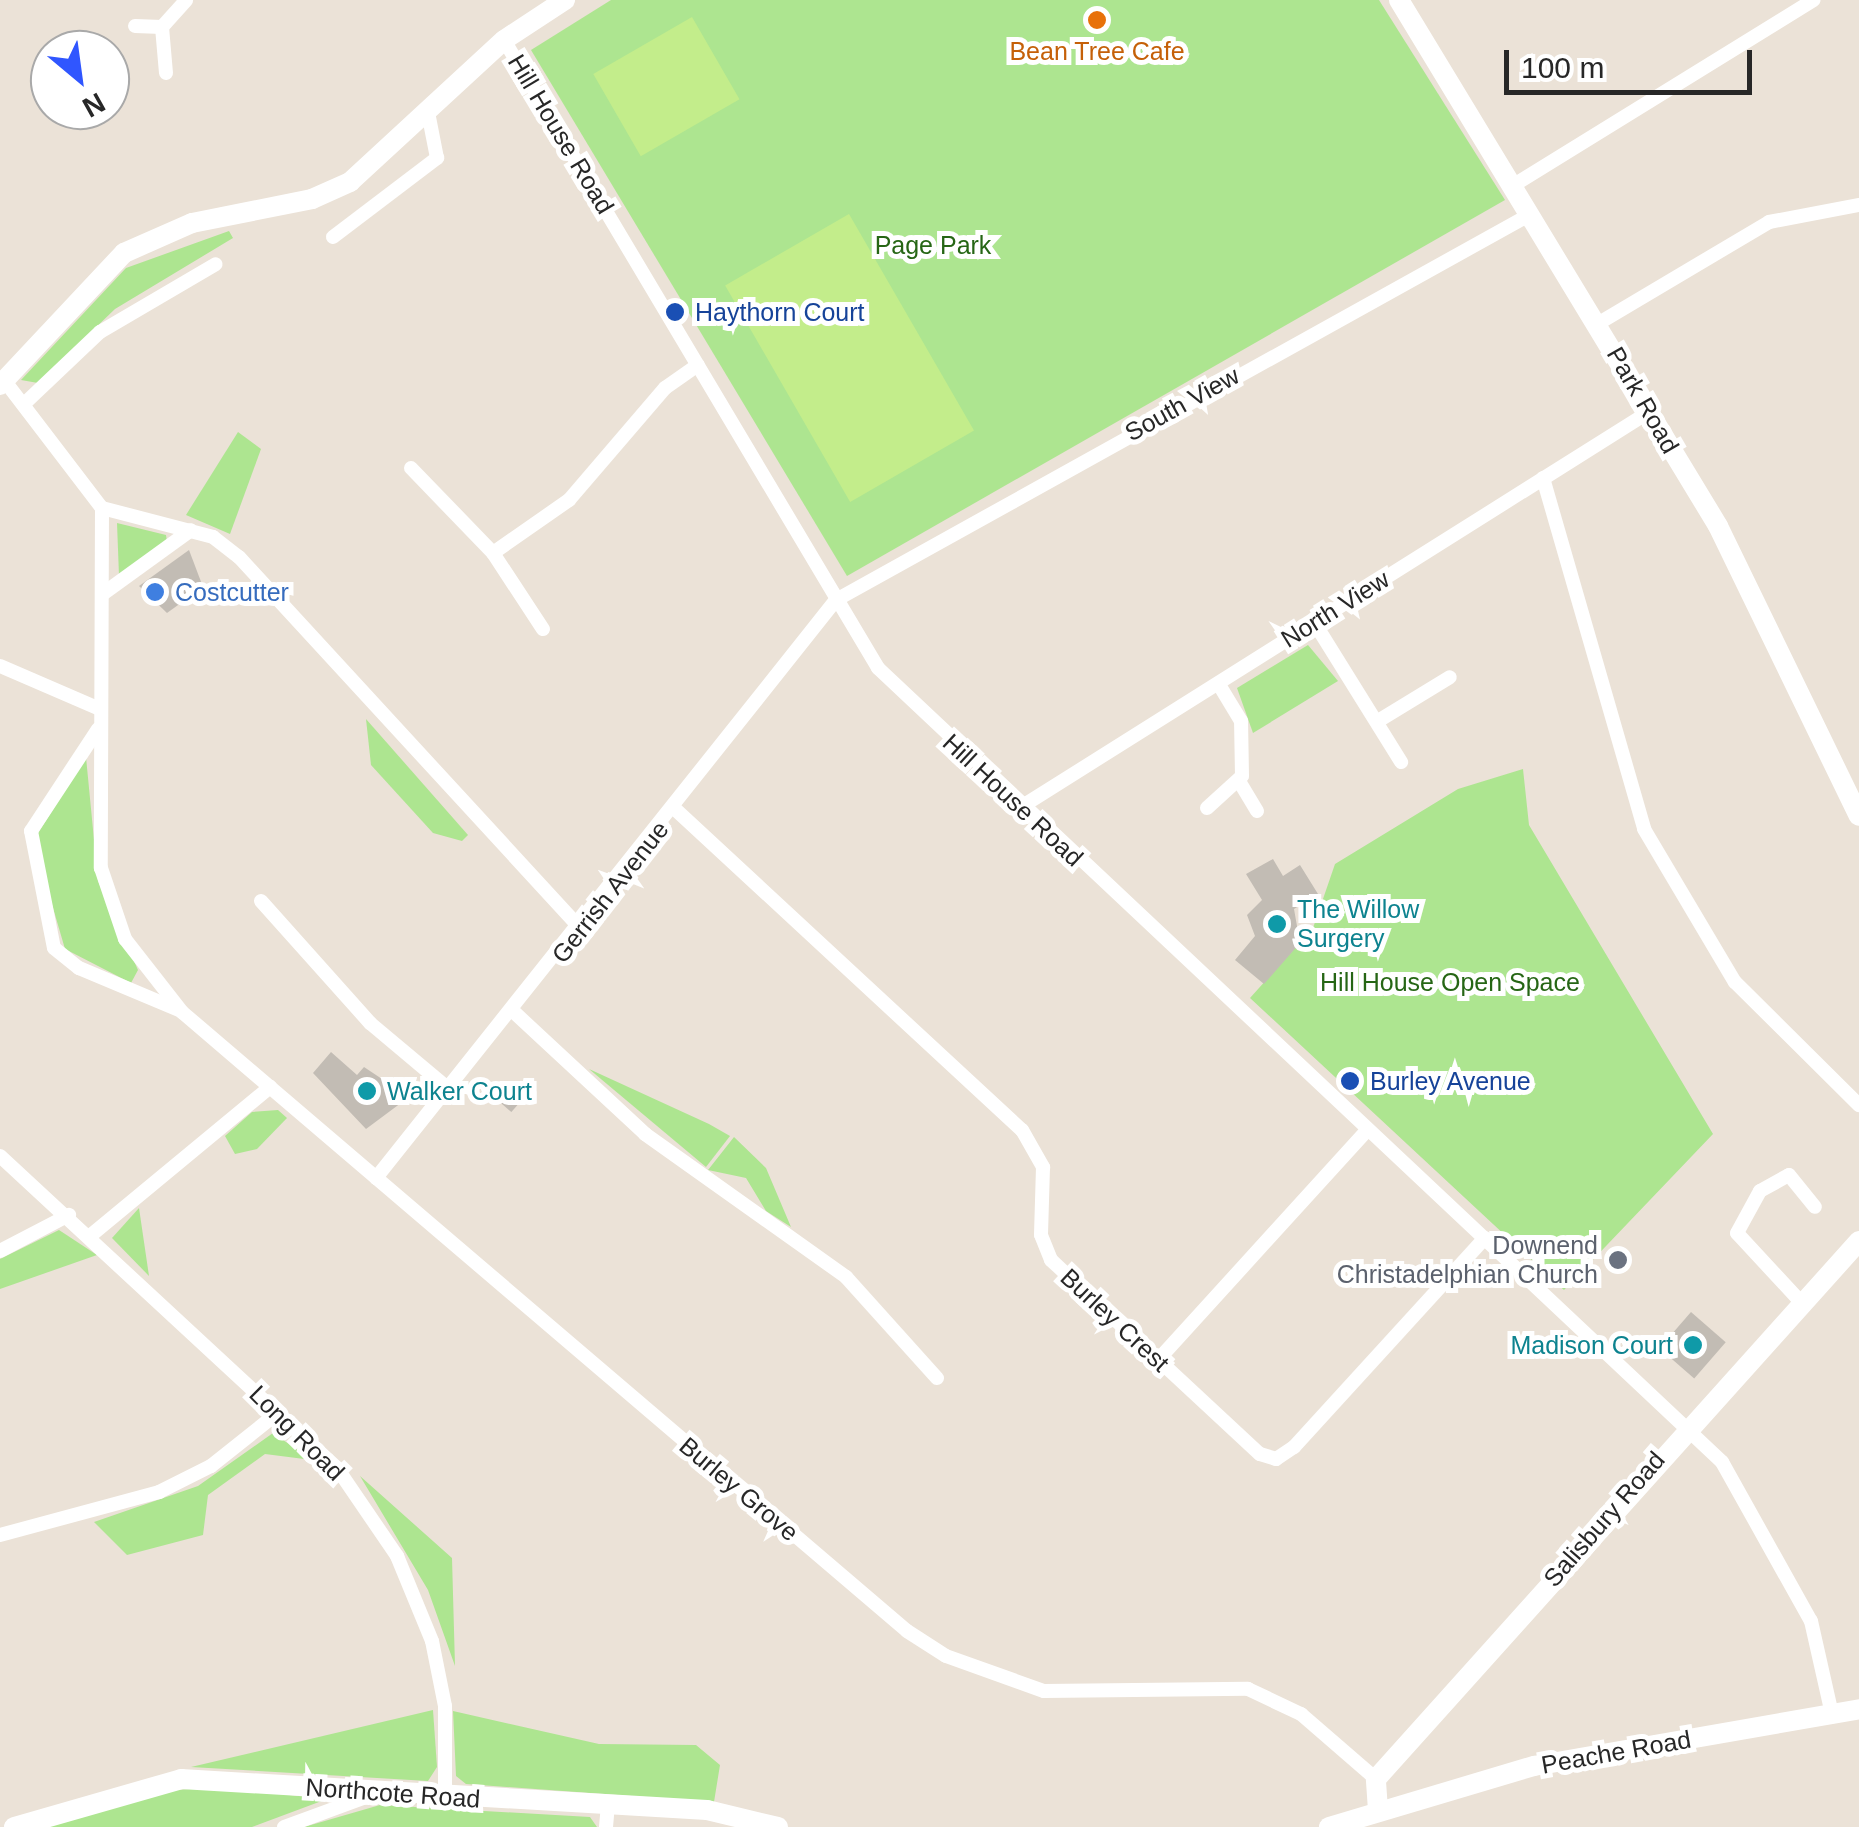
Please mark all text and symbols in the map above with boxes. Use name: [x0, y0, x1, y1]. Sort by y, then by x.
marker: Bean Tree Cafe: [1086, 9, 1108, 31]
north arrow: [30, 30, 130, 130]
scale bar: [1509, 30, 1756, 92]
place label: Bean Tree Cafe: [1009, 36, 1185, 66]
street label: Hill House Road: [502, 49, 620, 219]
text: 100 m: [1521, 51, 1604, 84]
text: N: [77, 86, 110, 123]
park label: Page Park: [875, 230, 991, 260]
place label: Haythorn Court: [695, 297, 865, 327]
marker: Haythorn Court: [664, 301, 686, 323]
street label: Park Road: [1600, 341, 1686, 459]
street label: South View: [1120, 360, 1244, 448]
street label: North View: [1275, 564, 1395, 654]
place label: Costcutter: [175, 577, 289, 607]
marker: Costcutter: [144, 581, 166, 603]
street label: Hill House Road: [937, 727, 1089, 873]
street label: Gerrish Avenue: [545, 815, 675, 969]
place label: The Willow Surgery: [1297, 895, 1419, 954]
marker: The Willow Surgery: [1266, 913, 1288, 935]
park label: Hill House Open Space: [1320, 967, 1580, 997]
place label: Burley Avenue: [1370, 1066, 1532, 1096]
marker: Burley Avenue: [1339, 1070, 1361, 1092]
place label: Walker Court: [387, 1076, 532, 1106]
marker: Walker Court: [356, 1080, 378, 1102]
place label: Downend Christadelphian Church: [1337, 1231, 1598, 1290]
marker: Downend Christadelphian Church: [1607, 1249, 1629, 1271]
street label: Burley Crest: [1054, 1262, 1176, 1378]
place label: Madison Court: [1510, 1330, 1673, 1360]
marker: Madison Court: [1682, 1334, 1704, 1356]
street label: Long Road: [243, 1379, 351, 1487]
street label: Burley Grove: [673, 1431, 805, 1547]
street label: Salisbury Road: [1537, 1445, 1671, 1593]
street label: Peache Road: [1539, 1724, 1693, 1780]
street label: Northcote Road: [305, 1772, 481, 1814]

